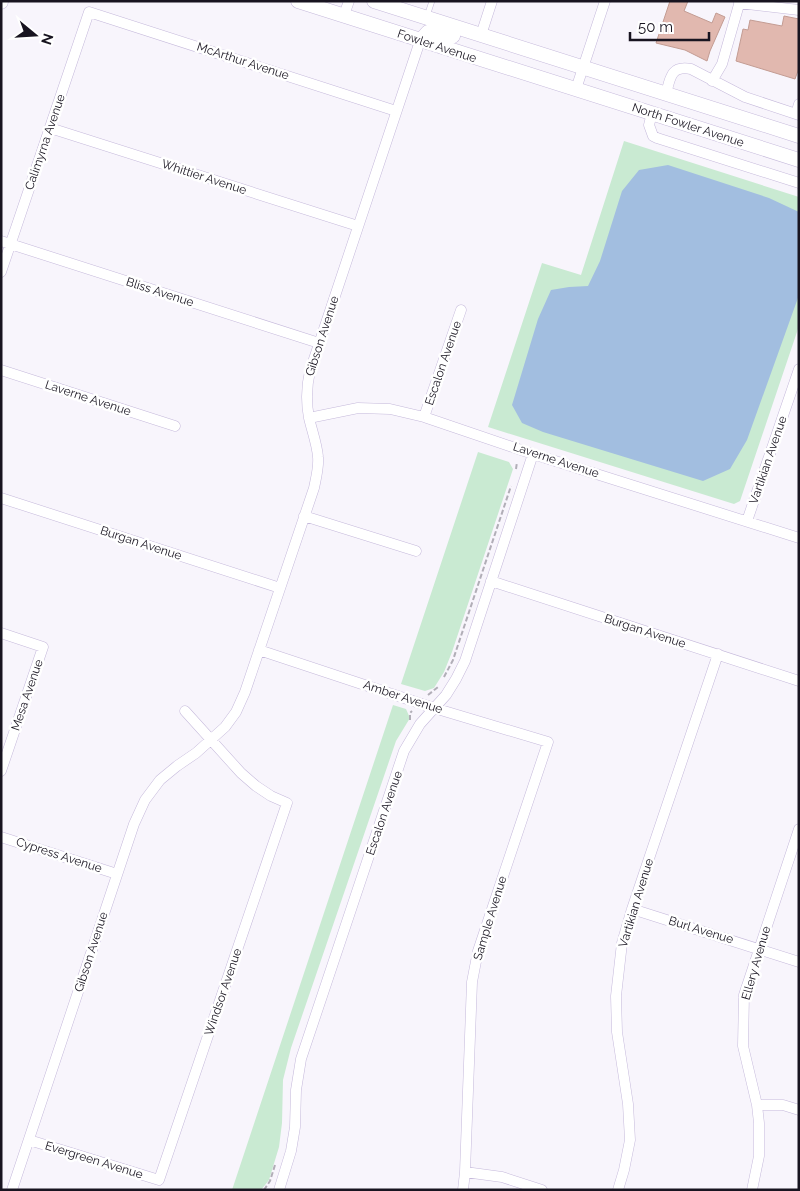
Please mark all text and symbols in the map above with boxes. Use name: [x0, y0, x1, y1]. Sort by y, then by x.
north arrow: [10, 10, 60, 60]
scale bar: [630, 10, 709, 42]
text: 50 m: [638, 18, 673, 36]
street label: Fowler Avenue: [396, 27, 478, 65]
text: N: [38, 31, 57, 47]
street label: McArthur Avenue: [195, 39, 291, 83]
street label: Calimyrna Avenue: [22, 92, 68, 192]
street label: North Fowler Avenue: [630, 100, 746, 150]
street label: Whittier Avenue: [160, 157, 248, 197]
street label: Bliss Avenue: [124, 274, 196, 310]
street label: Gibson Avenue: [302, 294, 342, 378]
street label: Escalon Avenue: [422, 319, 464, 407]
street label: Laverne Avenue: [43, 377, 133, 419]
street label: Vartikian Avenue: [746, 414, 790, 506]
street label: Laverne Avenue: [511, 439, 601, 481]
street label: Burgan Avenue: [98, 523, 184, 563]
street label: Burgan Avenue: [602, 611, 688, 651]
street label: Mesa Avenue: [8, 657, 46, 733]
street label: Amber Avenue: [362, 678, 444, 716]
street label: Escalon Avenue: [363, 769, 405, 857]
street label: Cypress Avenue: [14, 834, 104, 876]
street label: Vartikian Avenue: [616, 857, 656, 949]
street label: Sample Avenue: [471, 874, 509, 962]
street label: Gibson Avenue: [71, 910, 111, 994]
street label: Burl Avenue: [667, 914, 735, 946]
street label: Ellery Avenue: [739, 925, 773, 1001]
street label: Windsor Avenue: [202, 947, 244, 1037]
street label: Evergreen Avenue: [43, 1138, 145, 1182]

